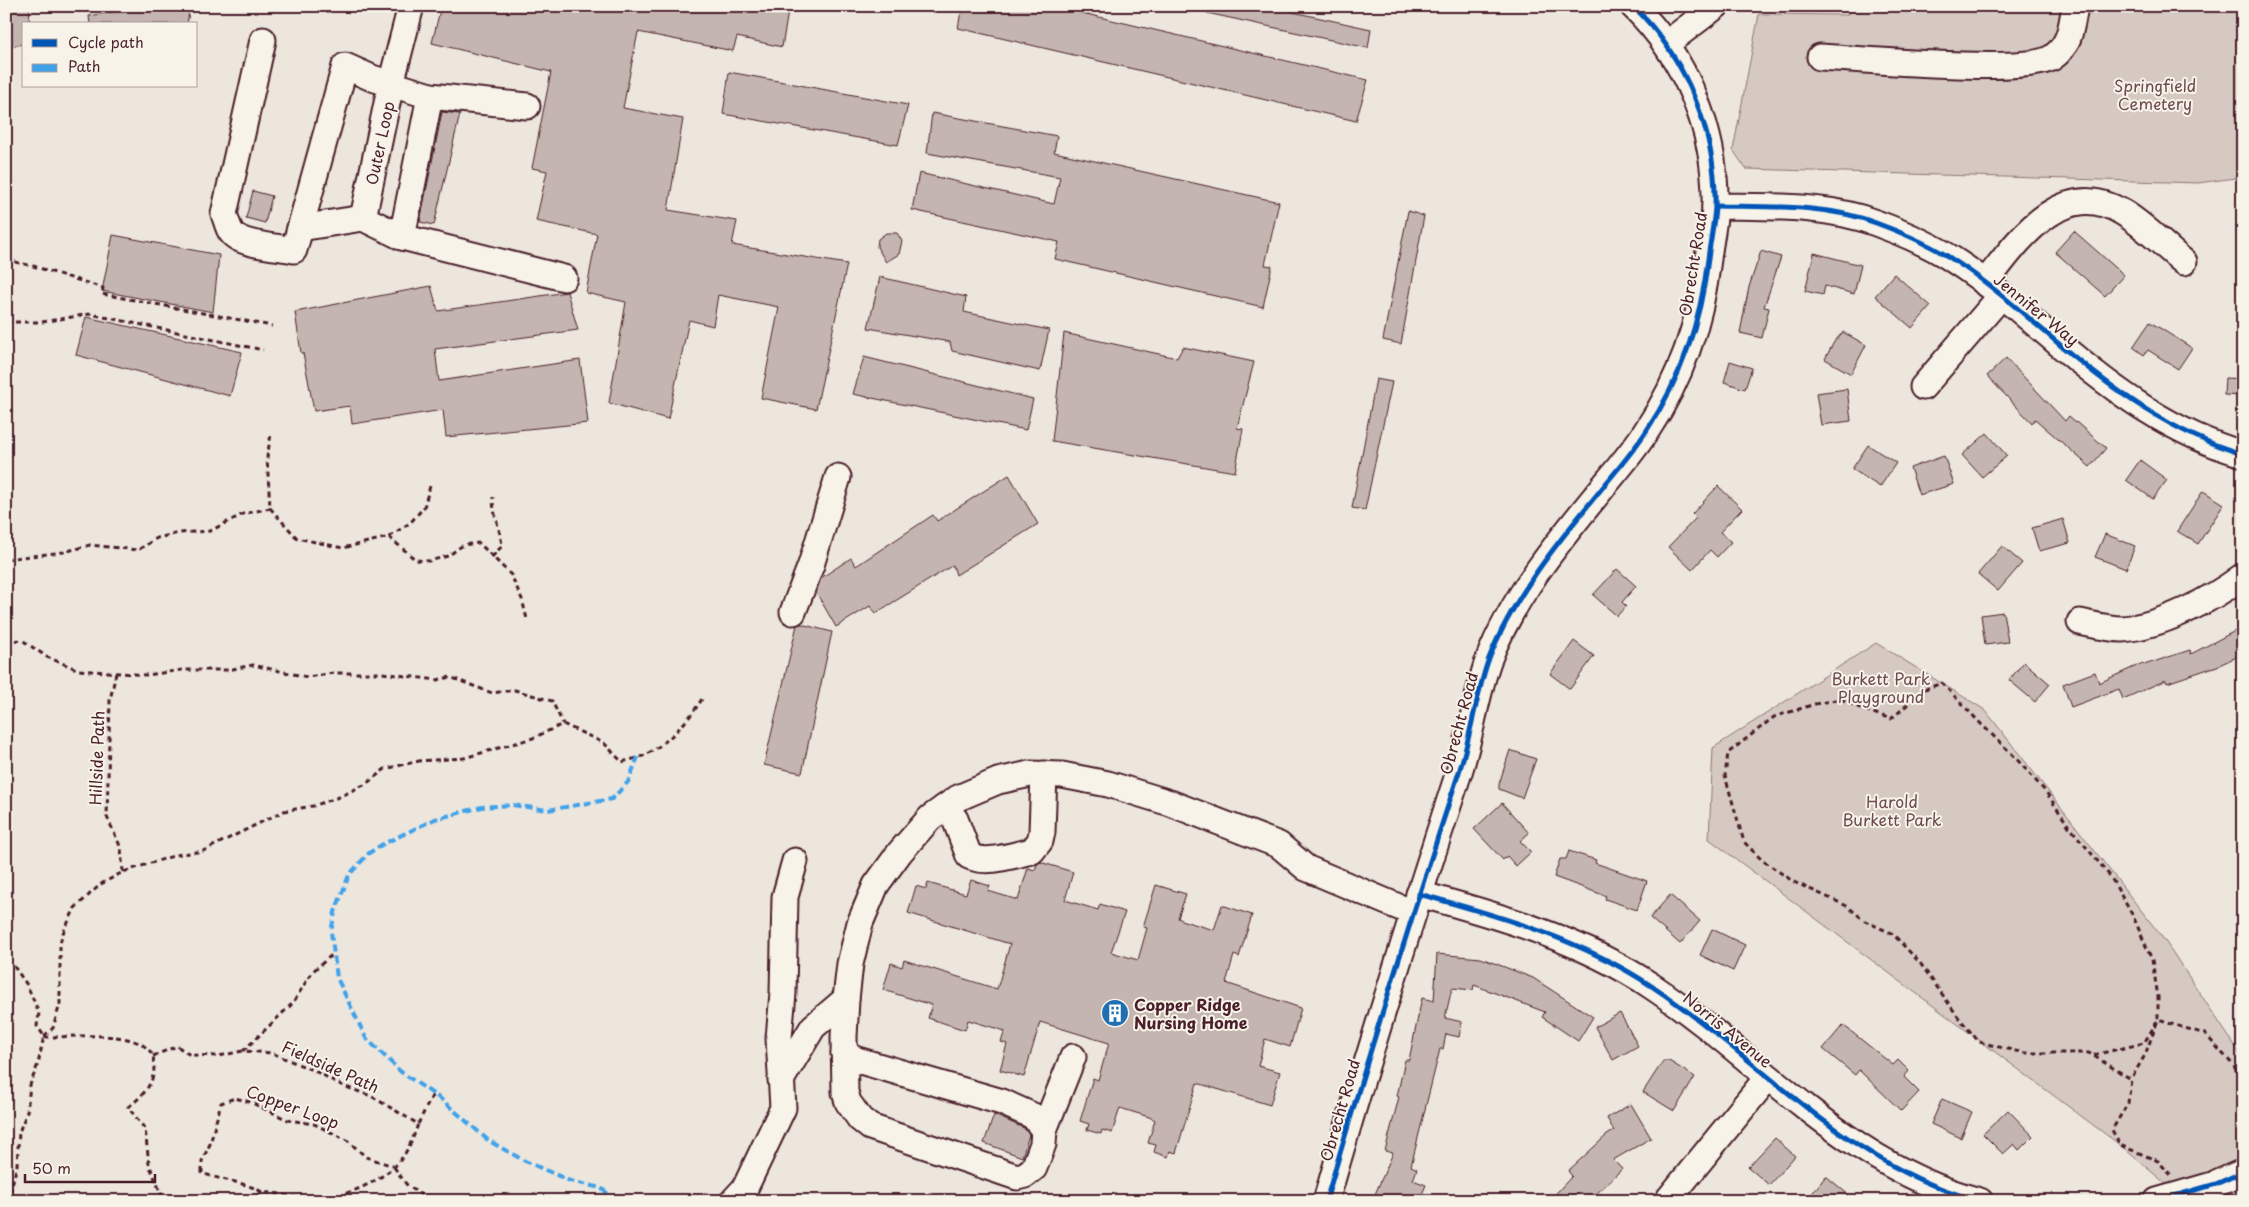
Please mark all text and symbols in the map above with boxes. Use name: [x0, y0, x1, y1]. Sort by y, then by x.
legend: [22, 22, 198, 88]
text: Cycle path: [68, 30, 144, 53]
text: Path: [68, 54, 100, 77]
park label: Springfield Cemetery: [2114, 73, 2196, 115]
street label: Outer Loop: [358, 99, 400, 187]
street label: Obrecht Road: [1672, 210, 1712, 318]
street label: Jennifer Way: [1989, 267, 2085, 351]
park label: Burkett Park Playground: [1832, 666, 1931, 708]
street label: Obrecht Road: [1433, 669, 1483, 777]
street label: Hillside Path: [82, 710, 110, 806]
park label: Harold Burkett Park: [1843, 789, 1942, 831]
street label: Norris Avenue: [1678, 985, 1778, 1073]
place label: Copper Ridge Nursing Home: [1134, 992, 1248, 1034]
building icon: Copper Ridge Nursing Home: [1100, 998, 1130, 1028]
street label: Fieldside Path: [278, 1034, 384, 1098]
street label: Obrecht Road: [1313, 1056, 1365, 1164]
street label: Copper Loop: [243, 1078, 343, 1134]
scale bar: [25, 1152, 155, 1184]
text: 50 m: [32, 1156, 71, 1179]

